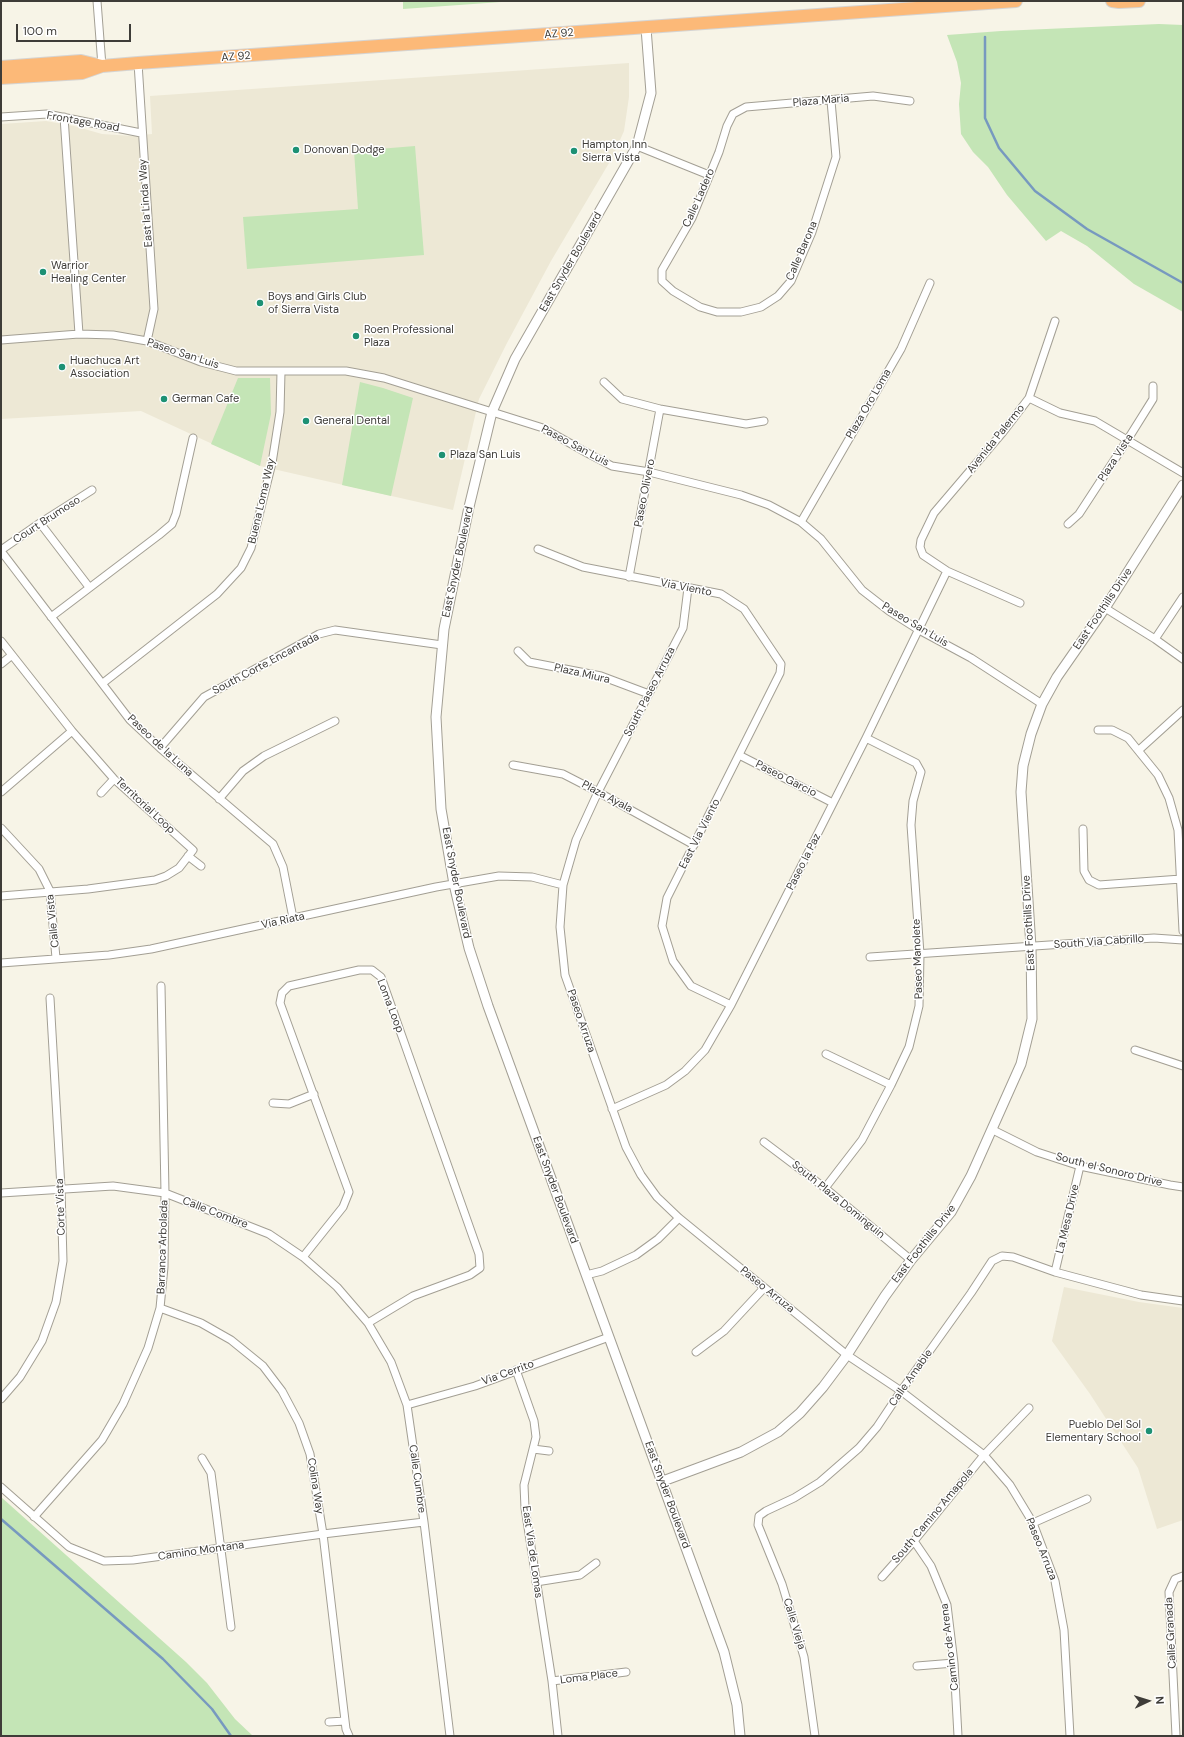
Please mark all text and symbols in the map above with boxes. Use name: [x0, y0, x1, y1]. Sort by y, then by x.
scale bar: [18, 16, 133, 42]
text: 100 m: [23, 23, 57, 39]
street label: AZ 92: [544, 26, 574, 42]
street label: AZ 92: [221, 49, 251, 65]
street label: Plaza Maria: [792, 92, 850, 110]
street label: Frontage Road: [46, 109, 120, 135]
place label: Hampton Inn Sierra Vista: [582, 138, 647, 164]
place label: Donovan Dodge: [304, 143, 385, 157]
marker: Donovan Dodge: [291, 145, 301, 155]
marker: Hampton Inn Sierra Vista: [569, 146, 579, 156]
street label: East la Linda Way: [136, 158, 156, 248]
street label: Calle Ladero: [680, 166, 718, 230]
street label: East Snyder Boulevard: [537, 210, 605, 314]
street label: Calle Barona: [784, 219, 820, 283]
place label: Warrior Healing Center: [51, 259, 126, 285]
marker: Warrior Healing Center: [38, 267, 48, 277]
place label: Boys and Girls Club of Sierra Vista: [268, 290, 367, 316]
marker: Boys and Girls Club of Sierra Vista: [255, 298, 265, 308]
place label: Roen Professional Plaza: [364, 323, 454, 349]
marker: Roen Professional Plaza: [351, 331, 361, 341]
street label: Paseo San Luis: [145, 336, 221, 372]
place label: Huachuca Art Association: [70, 354, 140, 380]
marker: Huachuca Art Association: [57, 362, 67, 372]
street label: Plaza Oro Loma: [844, 367, 894, 441]
place label: German Cafe: [172, 392, 239, 406]
marker: German Cafe: [159, 394, 169, 404]
street label: Avenida Palermo: [964, 402, 1028, 476]
place label: General Dental: [314, 414, 389, 428]
marker: General Dental: [301, 416, 311, 426]
street label: Paseo San Luis: [539, 423, 611, 469]
street label: Plaza Vista: [1096, 432, 1136, 484]
place label: Plaza San Luis: [450, 448, 521, 462]
marker: Plaza San Luis: [437, 450, 447, 460]
street label: Buena Loma Way: [246, 457, 278, 545]
street label: Paseo Olivero: [632, 458, 658, 528]
street label: Court Brumoso: [11, 493, 83, 547]
street label: East Snyder Boulevard: [440, 505, 476, 619]
street label: East Foothills Drive: [1071, 566, 1135, 652]
street label: Via Viento: [659, 577, 713, 599]
street label: Paseo San Luis: [879, 600, 951, 650]
street label: South Corte Encantada: [210, 630, 322, 698]
street label: South Paseo Arruza: [622, 645, 678, 739]
street label: Plaza Miura: [553, 661, 611, 687]
street label: Paseo de la Luna: [124, 712, 196, 780]
street label: Paseo Garcio: [753, 758, 819, 800]
street label: Territorial Loop: [113, 775, 177, 837]
street label: Plaza Ayala: [579, 778, 635, 816]
street label: East Via Viento: [677, 797, 723, 871]
street label: East Snyder Boulevard: [439, 826, 473, 940]
street label: Paseo la Paz: [784, 831, 824, 893]
street label: East Foothills Drive: [1020, 875, 1038, 971]
street label: Calle Vista: [44, 894, 62, 948]
street label: Via Riata: [260, 910, 306, 932]
street label: Paseo Manolete: [910, 919, 926, 999]
street label: South Via Cabrillo: [1053, 932, 1145, 952]
street label: Loma Loop: [374, 977, 406, 1035]
street label: Paseo Arruza: [564, 988, 598, 1054]
street label: East Snyder Boulevard: [529, 1135, 581, 1245]
street label: South el Sonoro Drive: [1054, 1150, 1164, 1190]
street label: South Plaza Dominguin: [789, 1158, 887, 1242]
street label: Corte Vista: [53, 1178, 69, 1236]
street label: La Mesa Drive: [1054, 1183, 1082, 1255]
street label: Calle Combre: [180, 1194, 250, 1232]
street label: Barranca Arbolada: [155, 1200, 171, 1294]
street label: East Foothills Drive: [889, 1202, 959, 1286]
street label: Paseo Arruza: [737, 1264, 797, 1316]
street label: Calle Amable: [886, 1347, 936, 1409]
street label: Via Cerrito: [480, 1357, 536, 1389]
place label: Pueblo Del Sol Elementary School: [1046, 1418, 1141, 1444]
marker: Pueblo Del Sol Elementary School: [1144, 1426, 1154, 1436]
street label: East Snyder Boulevard: [641, 1440, 693, 1550]
street label: Calle Cumbre: [406, 1444, 428, 1514]
street label: Colina Way: [304, 1457, 326, 1515]
street label: South Camino Amapola: [889, 1466, 977, 1566]
street label: East Via de Lomas: [519, 1505, 545, 1599]
street label: Paseo Arruza: [1023, 1516, 1059, 1582]
street label: Camino Montana: [157, 1538, 245, 1564]
street label: Calle Vieja: [780, 1597, 808, 1651]
street label: Calle Granada: [1163, 1597, 1179, 1669]
street label: Camino de Arena: [938, 1603, 962, 1691]
street label: Loma Place: [559, 1667, 619, 1687]
north arrow: [1128, 1681, 1168, 1721]
text: N: [1153, 1696, 1167, 1705]

